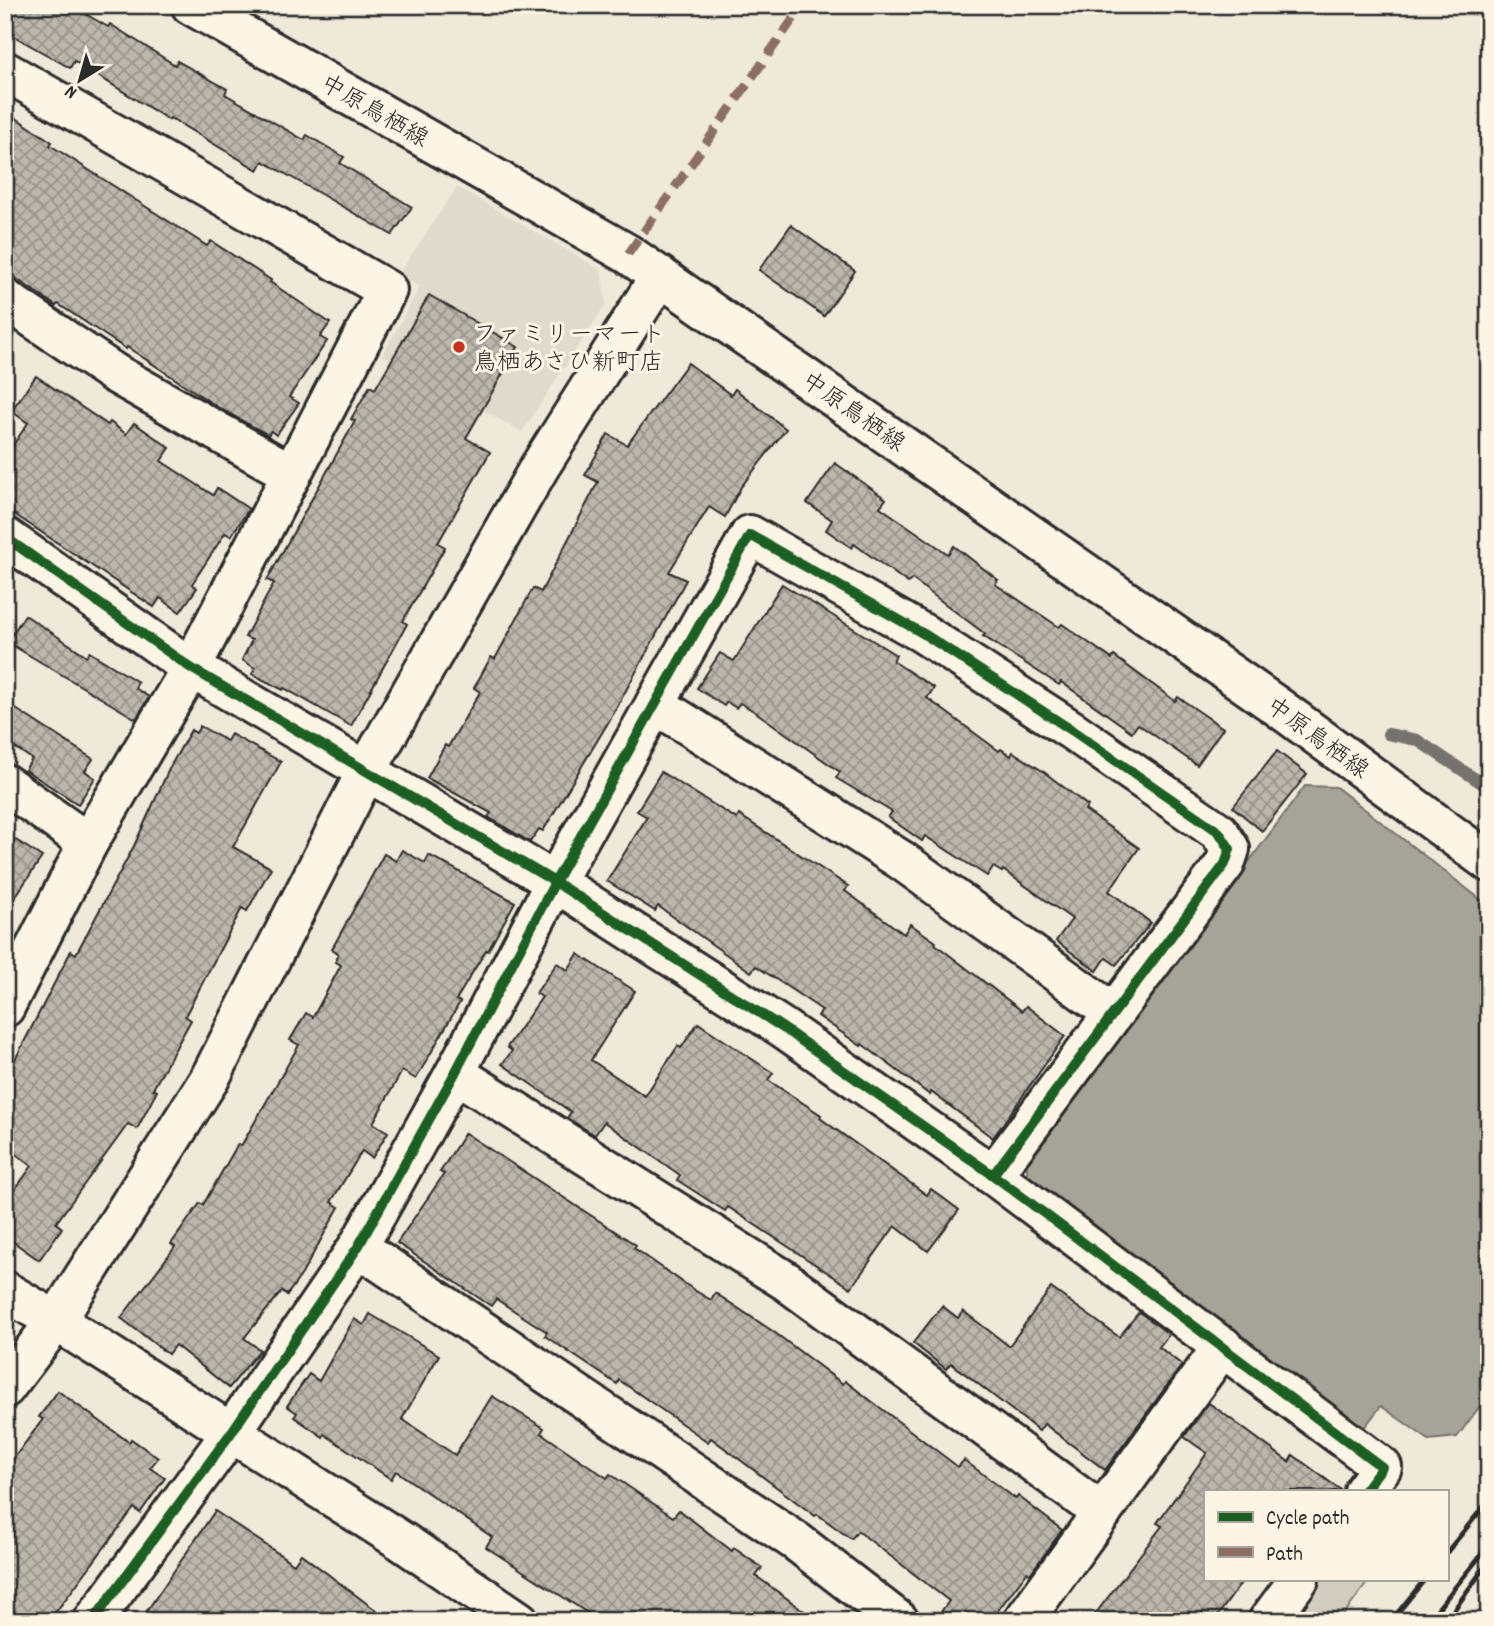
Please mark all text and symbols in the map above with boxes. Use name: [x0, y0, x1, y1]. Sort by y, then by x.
north arrow: [46, 46, 116, 116]
street label: 中原鳥栖線: [313, 68, 434, 157]
text: N: [60, 77, 84, 104]
place label: ファミリーマート 鳥栖あさひ新町店: [473, 319, 665, 381]
marker: ファミリーマート 鳥栖あさひ新町店: [451, 339, 467, 355]
street label: 中原鳥栖線: [793, 365, 911, 462]
street label: 中原鳥栖線: [1258, 690, 1375, 788]
legend: [1204, 1490, 1448, 1580]
text: Cycle path: [1266, 1505, 1349, 1535]
text: Path: [1266, 1541, 1303, 1571]

